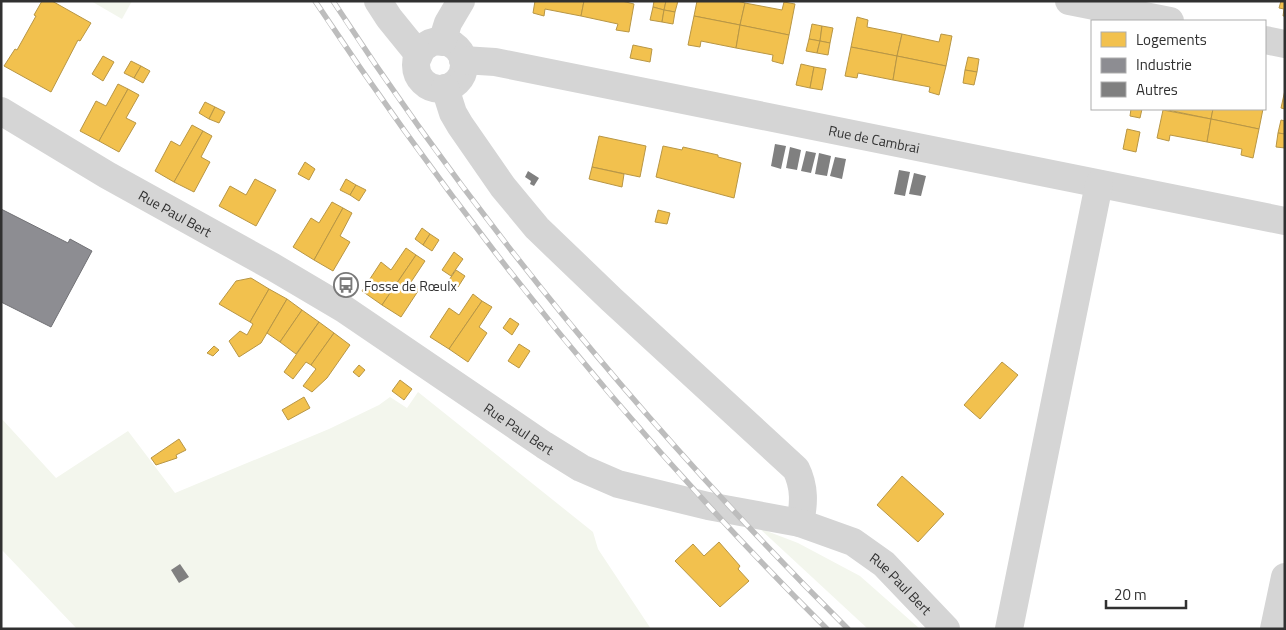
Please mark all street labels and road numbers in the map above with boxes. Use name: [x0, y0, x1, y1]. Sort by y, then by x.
street label: Rue de Cambrai: [827, 119, 922, 158]
street label: Rue Paul Bert: [135, 184, 216, 242]
street label: Rue Paul Bert: [480, 397, 558, 459]
street label: Rue Paul Bert: [866, 547, 937, 619]

